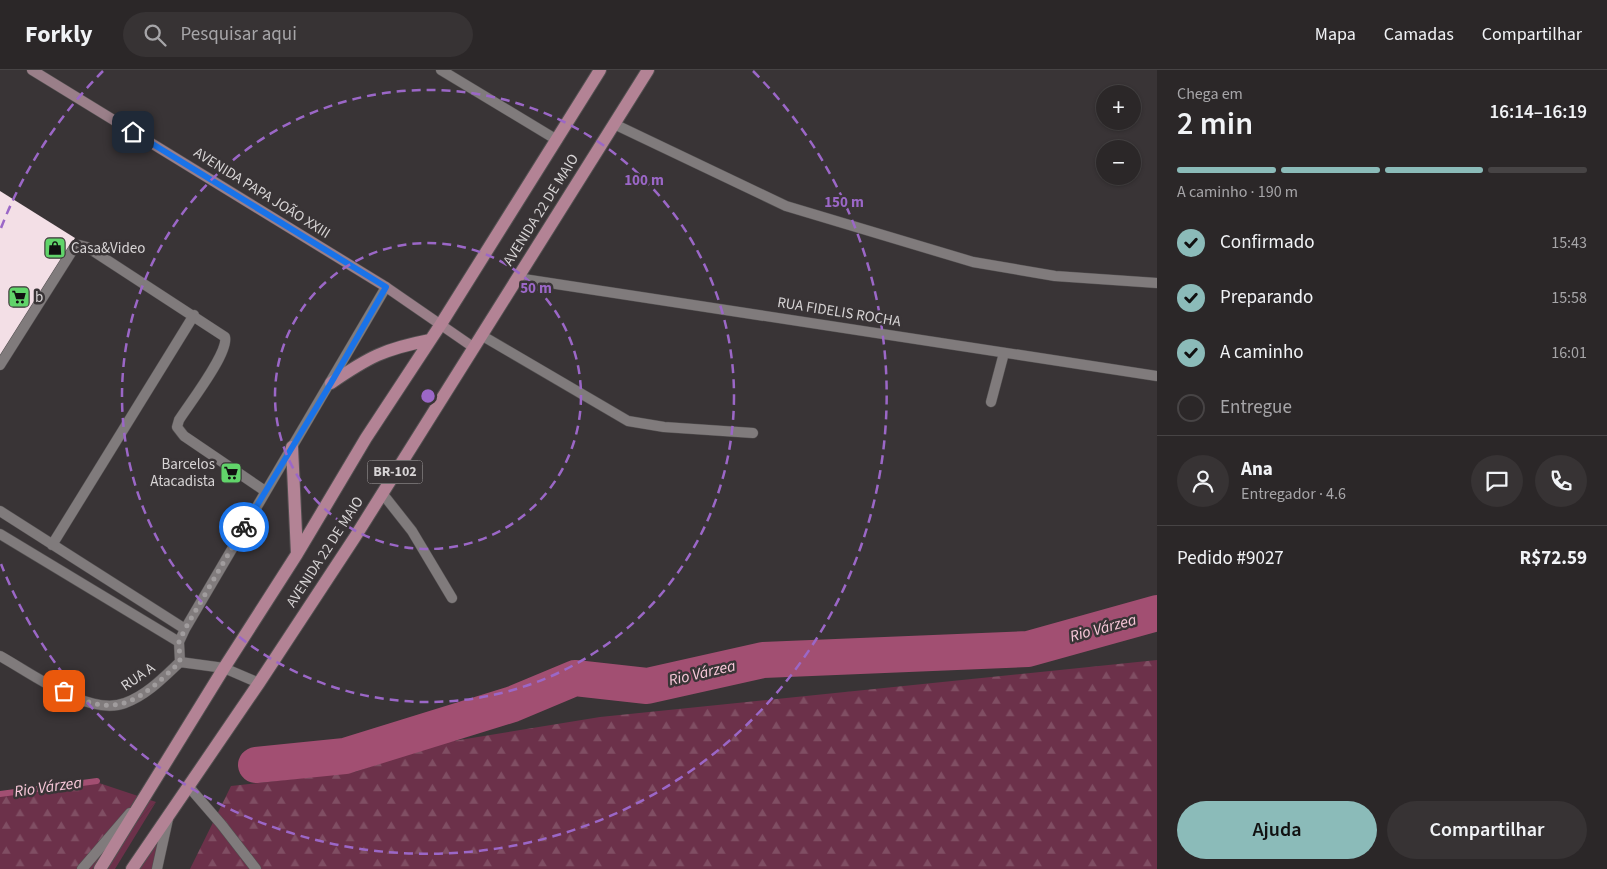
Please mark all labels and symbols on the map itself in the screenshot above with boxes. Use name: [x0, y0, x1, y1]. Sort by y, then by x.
pin: [112, 111, 154, 153]
street label: AVENIDA PAPA JOÃO XXIII: [190, 142, 334, 244]
street label: AVENIDA 22 DE MAIO: [498, 150, 584, 270]
text: 100 m: [624, 170, 664, 191]
text: 150 m: [824, 192, 864, 213]
shop icon: Casa&Video: [43, 236, 67, 260]
place label: Casa&Video: [71, 238, 145, 259]
text: 50 m: [520, 278, 552, 299]
supermarket icon: b: [7, 285, 31, 309]
place label: b: [35, 287, 43, 308]
street label: RUA FIDELIS ROCHA: [776, 292, 903, 332]
centre of rings: [419, 387, 437, 405]
place label: Barcelos Atacadista: [150, 454, 215, 492]
supermarket icon: Barcelos Atacadista: [219, 461, 243, 485]
road number: BR-102: [368, 461, 422, 484]
street label: AVENIDA 22 DE MAIO: [281, 492, 369, 612]
courier: [219, 502, 269, 552]
water label: Rio Várzea: [1067, 608, 1139, 647]
water label: Rio Várzea: [666, 655, 738, 691]
street label: RUA A: [117, 657, 160, 696]
pin: [43, 670, 85, 712]
water label: Rio Várzea: [13, 771, 84, 803]

